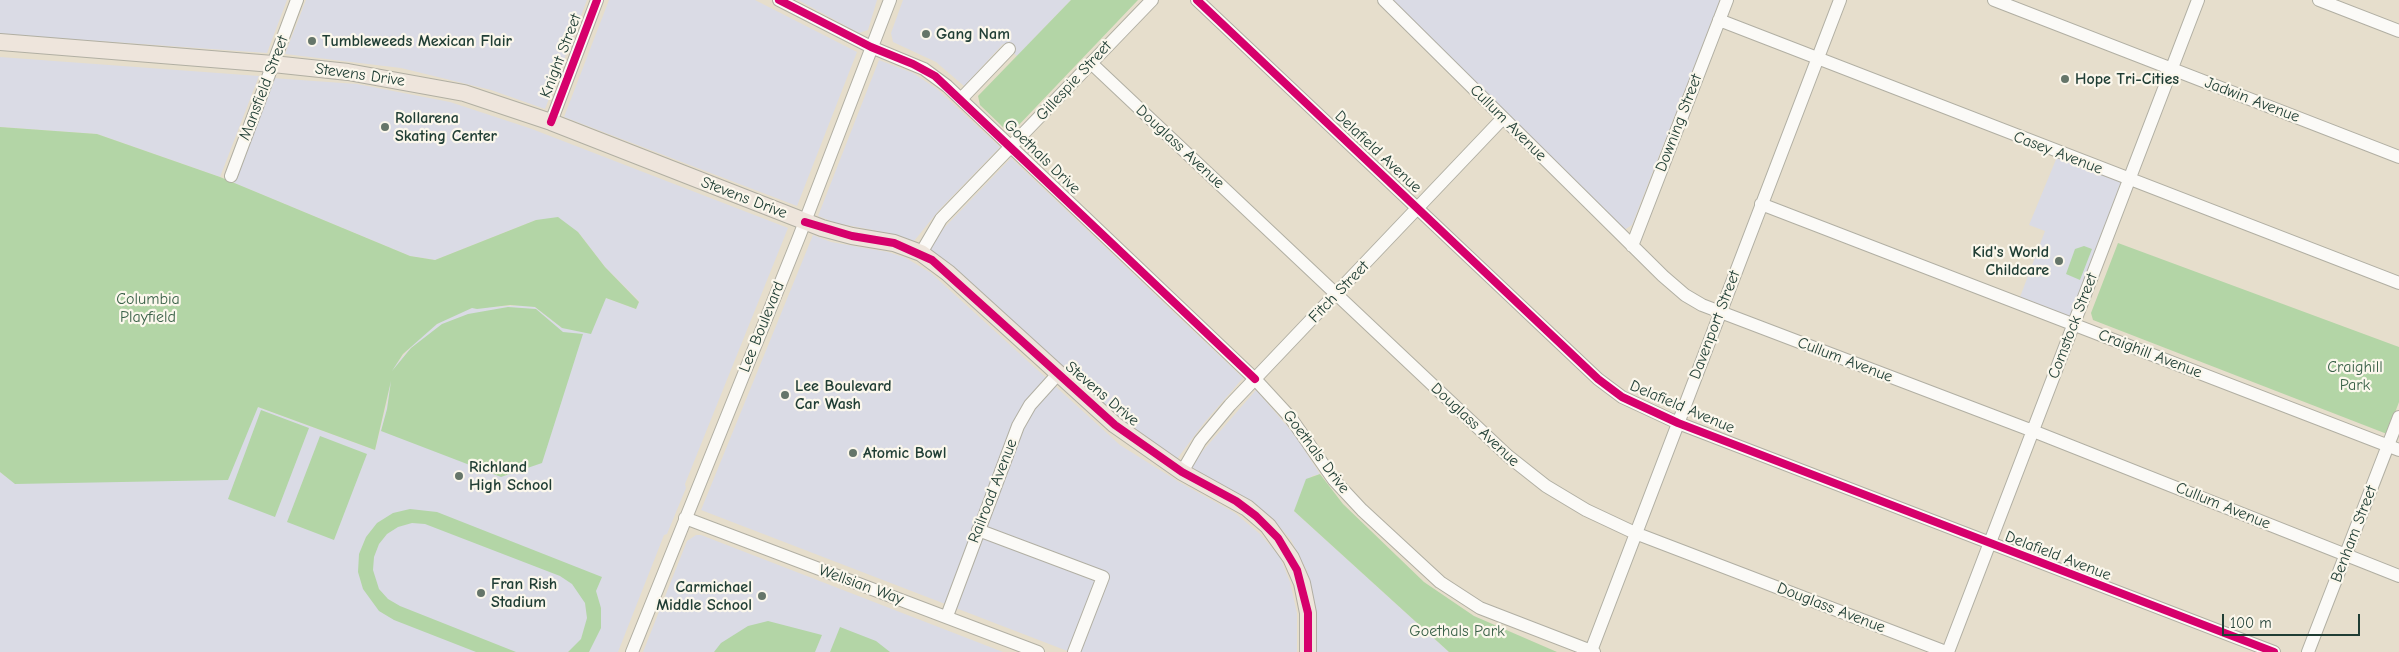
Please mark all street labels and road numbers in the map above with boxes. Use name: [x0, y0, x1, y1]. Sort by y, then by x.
street label: Knight Street: [536, 11, 586, 101]
street label: Mansfield Street: [235, 33, 293, 143]
street label: Gillespie Street: [1032, 37, 1116, 125]
street label: Stevens Drive: [314, 59, 406, 91]
street label: Downing Street: [1652, 71, 1706, 175]
street label: Jadwin Avenue: [2202, 73, 2302, 127]
street label: Cullum Avenue: [1466, 81, 1550, 165]
street label: Douglass Avenue: [1132, 101, 1228, 193]
street label: Delafield Avenue: [1330, 107, 1426, 197]
street label: Goethals Drive: [1000, 116, 1084, 198]
street label: Casey Avenue: [2011, 127, 2105, 179]
street label: Stevens Drive: [698, 173, 790, 223]
street label: Fitch Street: [1305, 257, 1373, 327]
street label: Davenport Street: [1685, 268, 1745, 382]
street label: Comstock Street: [2044, 270, 2102, 382]
street label: Lee Boulevard: [735, 279, 789, 375]
street label: Craighill Avenue: [2095, 325, 2205, 383]
street label: Cullum Avenue: [1795, 333, 1895, 387]
street label: Stevens Drive: [1061, 358, 1143, 430]
street label: Delafield Avenue: [1627, 376, 1737, 438]
street label: Douglass Avenue: [1427, 379, 1523, 471]
street label: Goethals Drive: [1278, 407, 1354, 497]
street label: Railroad Avenue: [964, 436, 1022, 546]
street label: Cullum Avenue: [2173, 478, 2273, 534]
street label: Benham Street: [2327, 483, 2381, 585]
street label: Delafield Avenue: [2002, 527, 2114, 585]
street label: Wellsian Way: [816, 561, 906, 609]
street label: Douglass Avenue: [1774, 579, 1888, 637]

